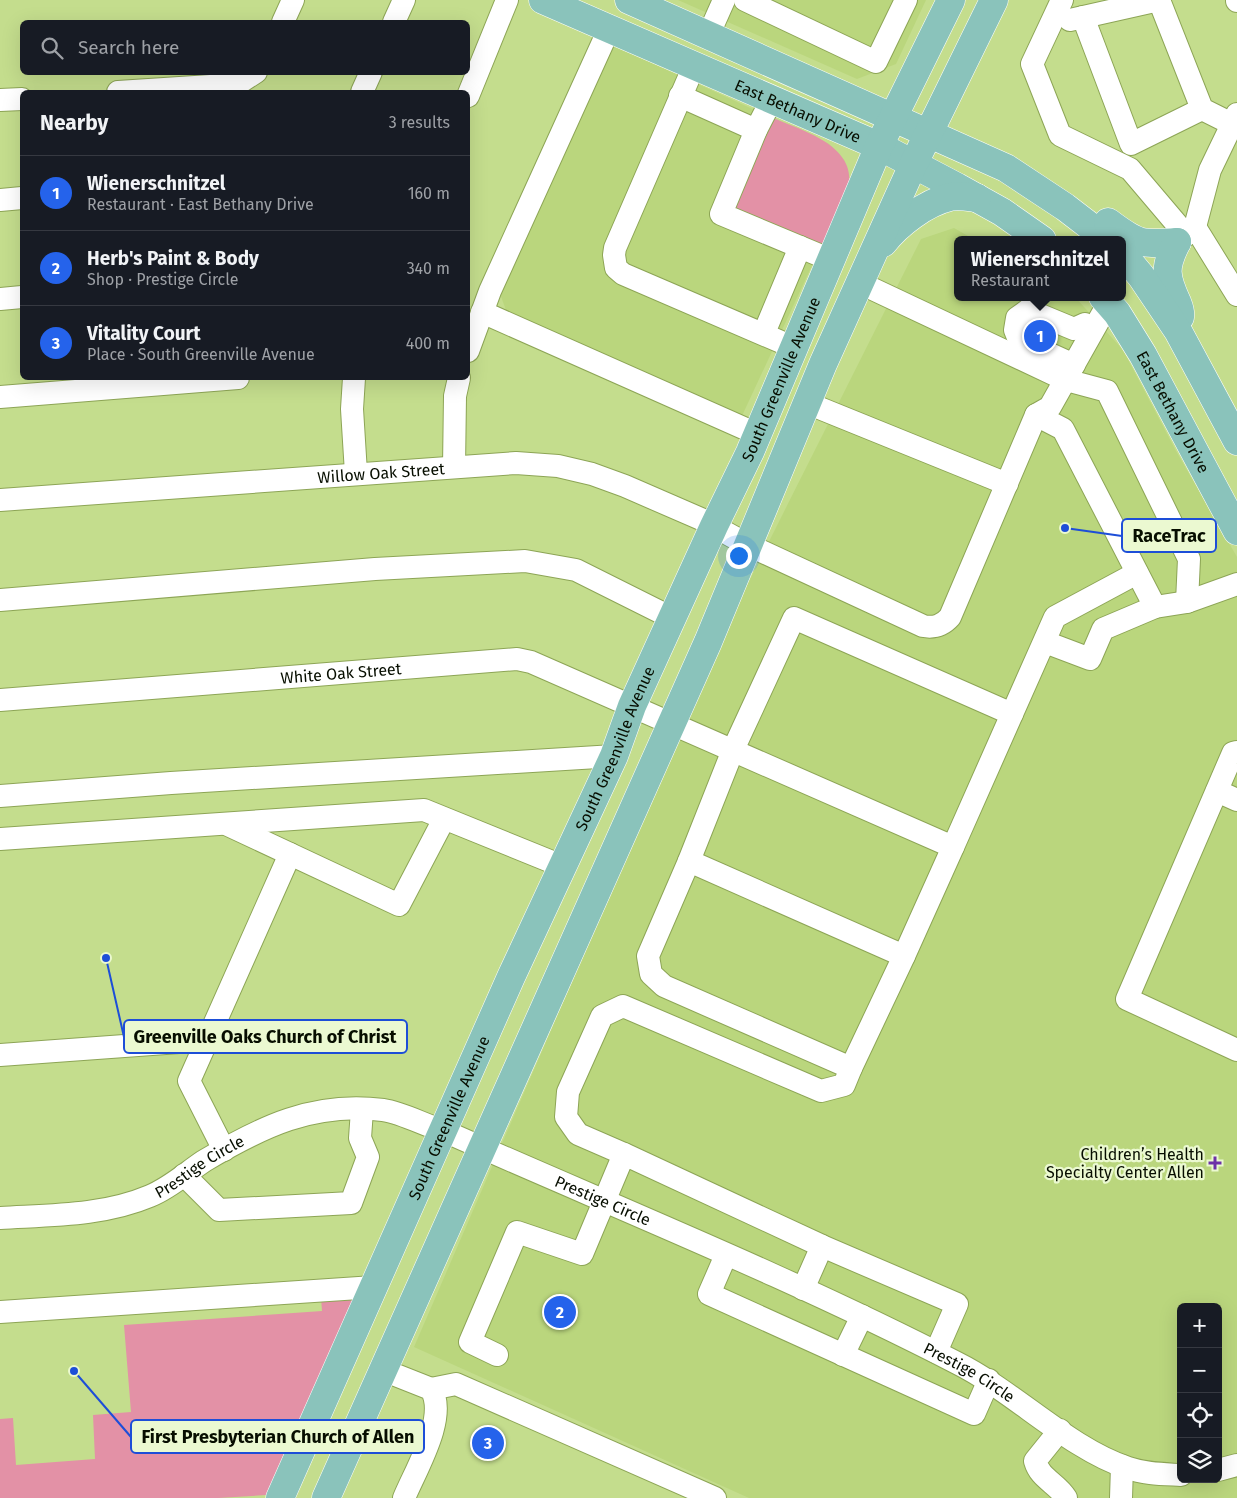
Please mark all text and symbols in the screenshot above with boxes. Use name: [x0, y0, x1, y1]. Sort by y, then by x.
search box: [20, 20, 470, 75]
icon: search: [38, 34, 66, 62]
text: Search here: [78, 36, 179, 59]
street label: East Bethany Drive: [732, 75, 864, 147]
text: Nearby: [40, 110, 108, 136]
text: 3 results: [389, 113, 450, 132]
text: Wienerschnitzel: [87, 172, 225, 195]
text: 1: [52, 184, 60, 203]
text: 160 m: [408, 184, 450, 203]
text: Restaurant · East Bethany Drive: [87, 195, 314, 214]
popup: [954, 236, 1126, 301]
text: Herb's Paint & Body: [87, 247, 259, 270]
text: Wienerschnitzel: [971, 248, 1109, 271]
text: 2: [52, 259, 60, 278]
text: 340 m: [407, 259, 450, 278]
text: Shop · Prestige Circle: [87, 270, 239, 289]
text: Restaurant: [971, 271, 1050, 290]
street label: South Greenville Avenue: [738, 294, 824, 465]
pin: 1: [1024, 317, 1056, 355]
text: Vitality Court: [87, 322, 201, 345]
text: 3: [52, 334, 60, 353]
text: 400 m: [406, 334, 450, 353]
text: Place · South Greenville Avenue: [87, 345, 315, 364]
street label: East Bethany Drive: [1133, 348, 1213, 476]
street label: Willow Oak Street: [317, 459, 446, 487]
callout: RaceTrac: [1122, 519, 1216, 552]
text: RaceTrac: [1132, 525, 1206, 547]
your location: [726, 543, 752, 569]
street label: White Oak Street: [280, 659, 402, 688]
street label: South Greenville Avenue: [571, 663, 659, 834]
callout: Greenville Oaks Church of Christ: [124, 1020, 407, 1053]
text: Greenville Oaks Church of Christ: [134, 1026, 398, 1048]
street label: South Greenville Avenue: [404, 1033, 494, 1203]
street label: Prestige Circle: [152, 1131, 247, 1202]
place label: Children’s Health Specialty Center Allen: [1046, 1145, 1204, 1182]
marker: Children’s Health Specialty Center Allen: [1208, 1156, 1222, 1170]
street label: Prestige Circle: [552, 1172, 654, 1230]
pin: 2: [544, 1293, 576, 1331]
map controls: [1177, 1303, 1222, 1483]
button: +: [1177, 1303, 1222, 1348]
street label: Prestige Circle: [920, 1339, 1018, 1406]
button: −: [1177, 1348, 1222, 1393]
button: locate: [1177, 1393, 1222, 1438]
callout: First Presbyterian Church of Allen: [131, 1420, 424, 1453]
pin: 3: [472, 1424, 504, 1462]
text: First Presbyterian Church of Allen: [142, 1426, 414, 1448]
button: layers: [1177, 1438, 1222, 1483]

